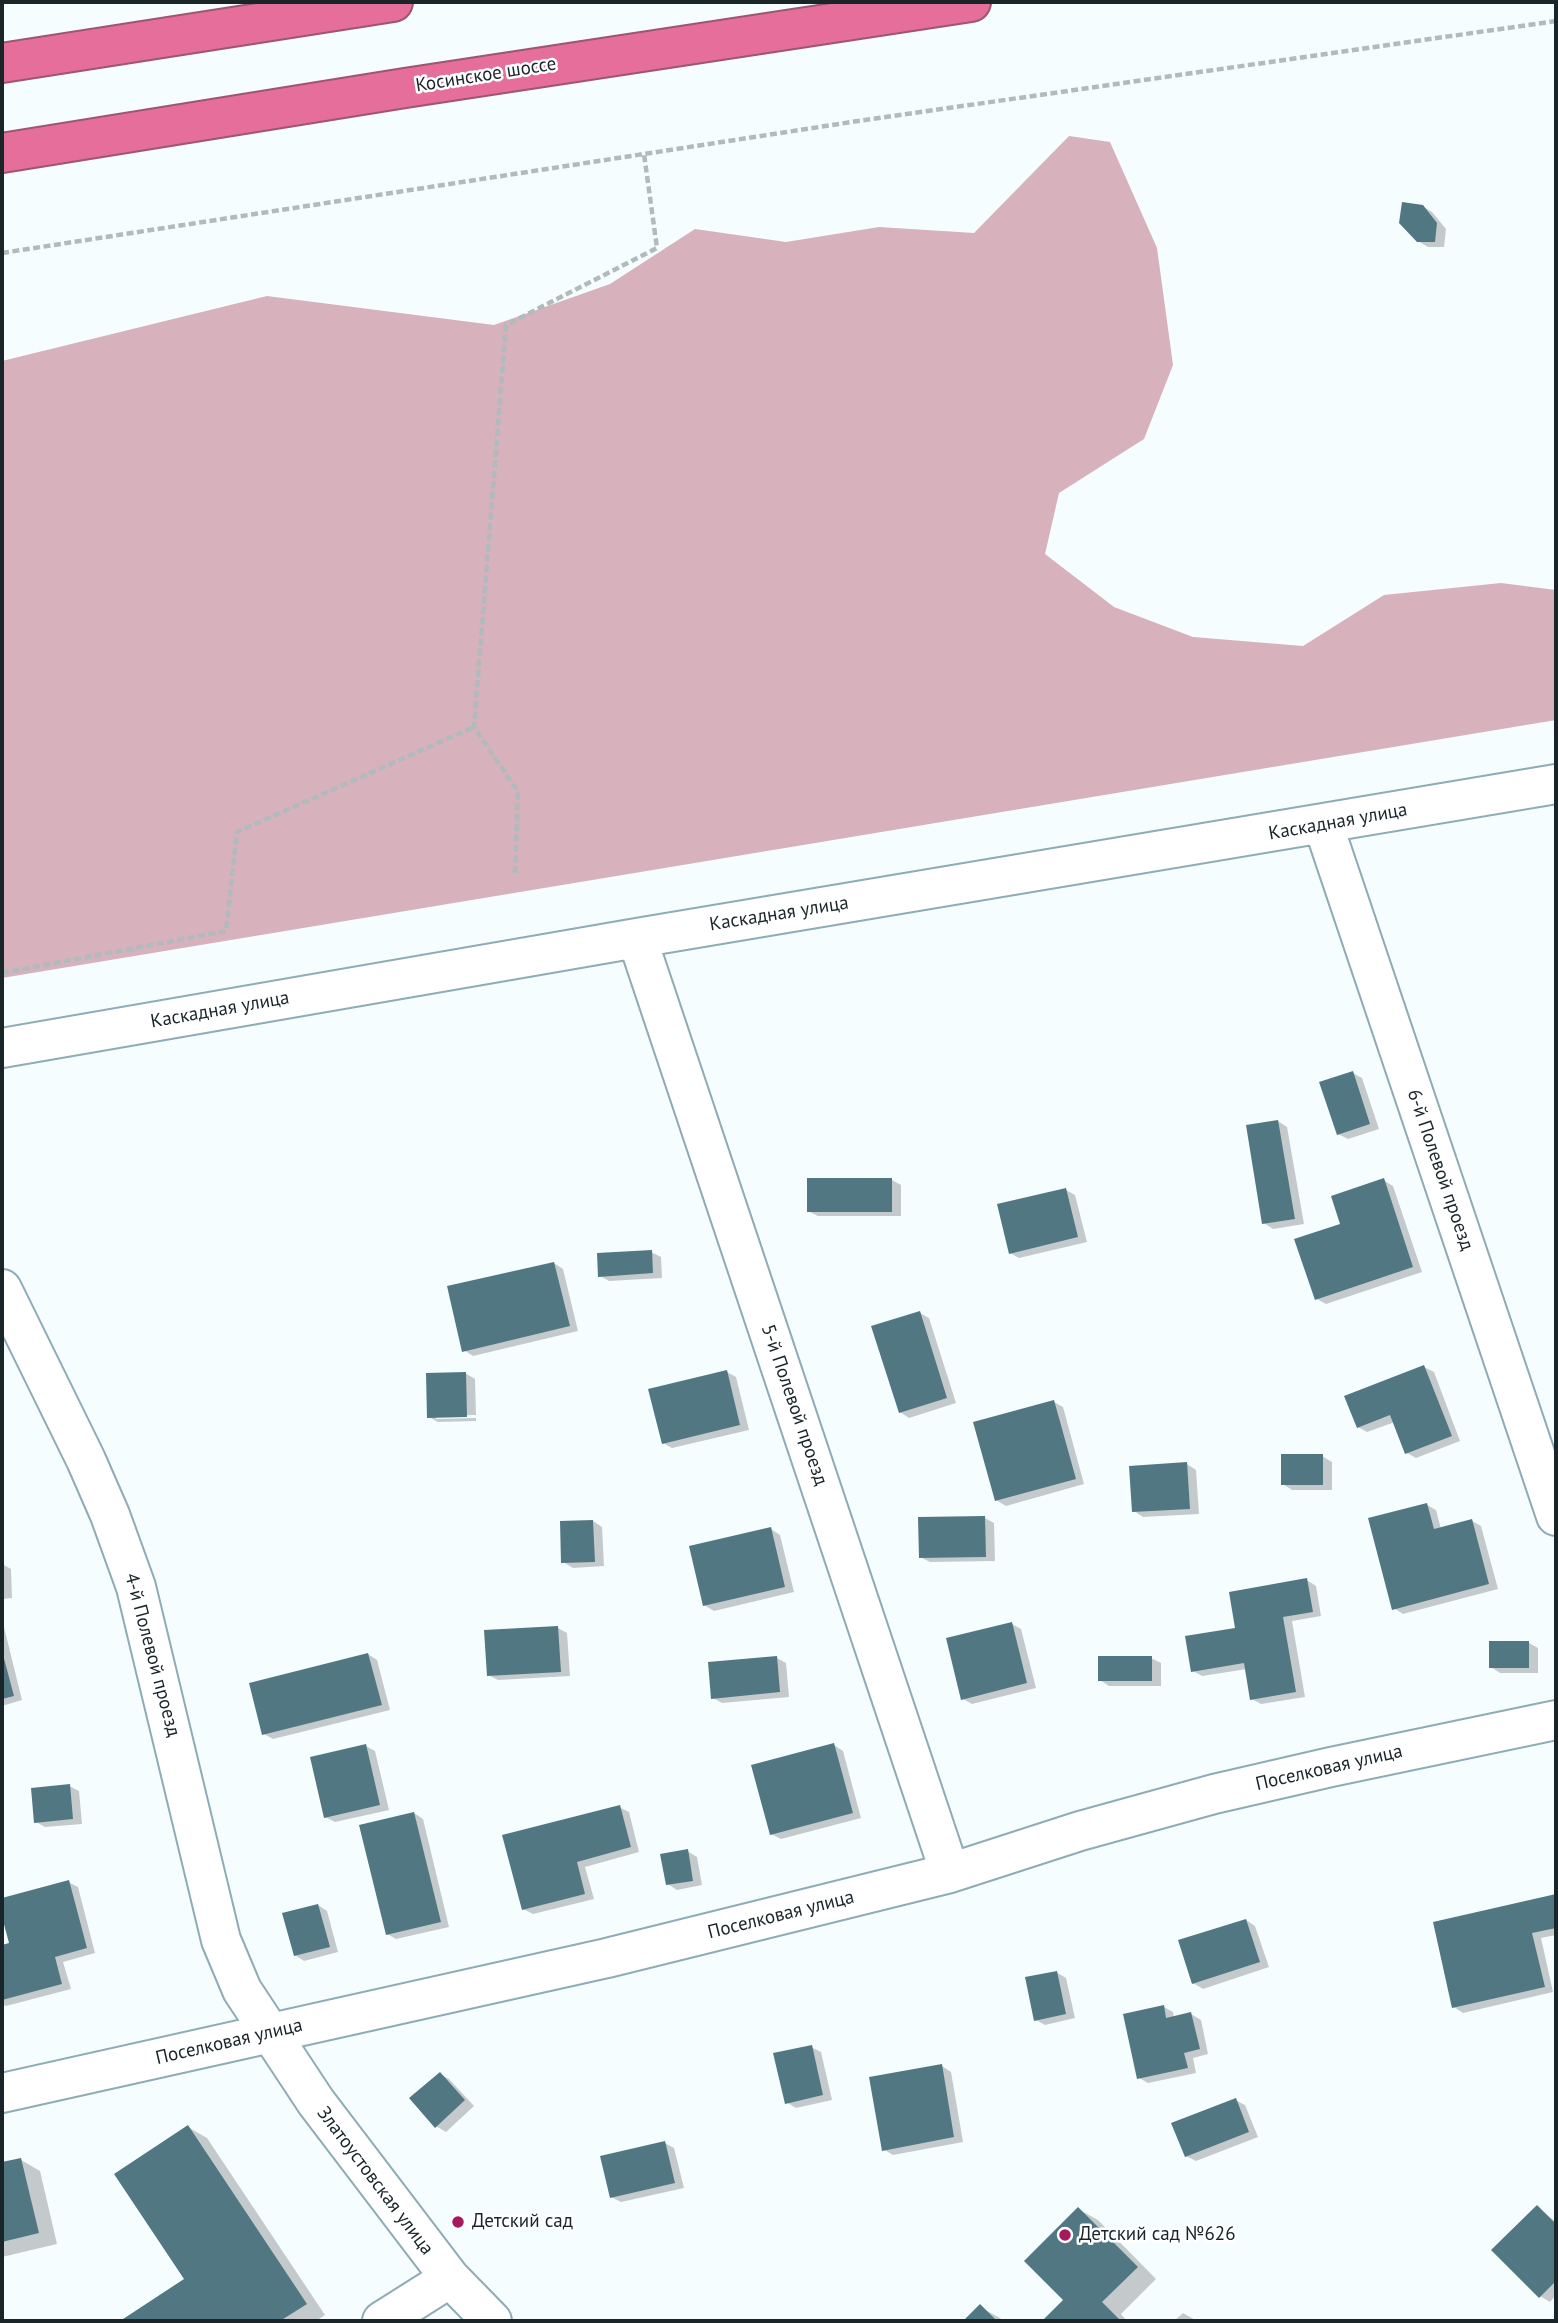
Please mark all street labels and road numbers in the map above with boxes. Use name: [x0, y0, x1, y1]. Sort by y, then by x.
street label: Косинское шоссе: [414, 53, 558, 97]
street label: Каскадная улица: [1267, 799, 1409, 845]
street label: Каскадная улица: [708, 892, 850, 936]
street label: Каскадная улица: [149, 987, 291, 1033]
street label: 6-й Полевой проезд: [1402, 1087, 1478, 1253]
street label: 5-й Полевой проезд: [756, 1322, 832, 1488]
street label: 4-й Полевой проезд: [119, 1571, 185, 1739]
street label: Поселковая улица: [1253, 1740, 1405, 1796]
street label: Поселковая улица: [705, 1886, 857, 1944]
street label: Поселковая улица: [153, 2014, 305, 2070]
street label: Златоустовская улица: [312, 2102, 438, 2260]

